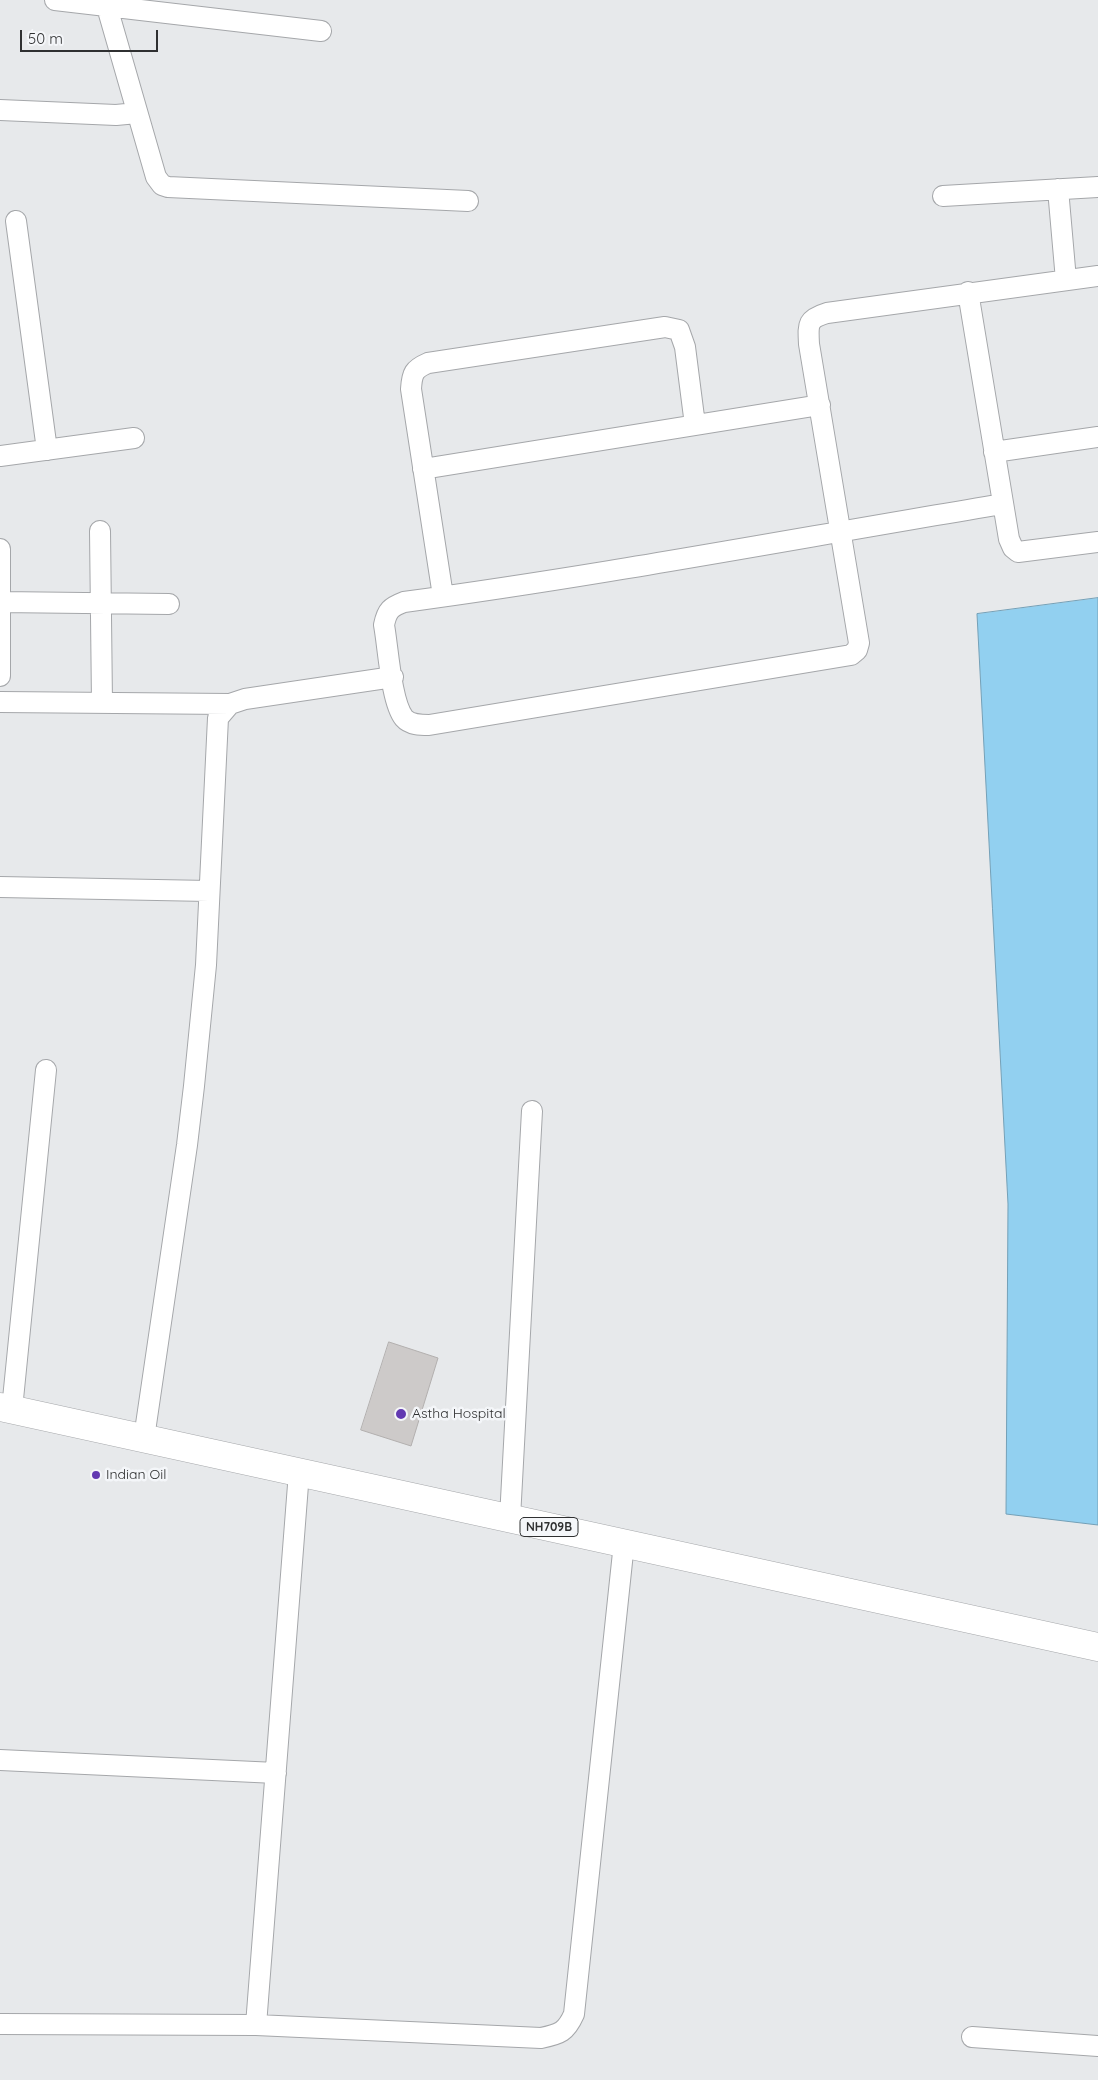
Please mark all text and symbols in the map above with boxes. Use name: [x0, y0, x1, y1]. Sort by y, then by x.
scale bar: [22, 20, 160, 52]
text: 50 m: [28, 29, 63, 48]
place label: Astha Hospital: [412, 1406, 506, 1422]
marker: Astha Hospital: [394, 1407, 408, 1421]
place label: Indian Oil: [106, 1467, 166, 1483]
marker: Indian Oil: [90, 1469, 102, 1481]
road number: NH709B: [520, 1518, 578, 1536]

